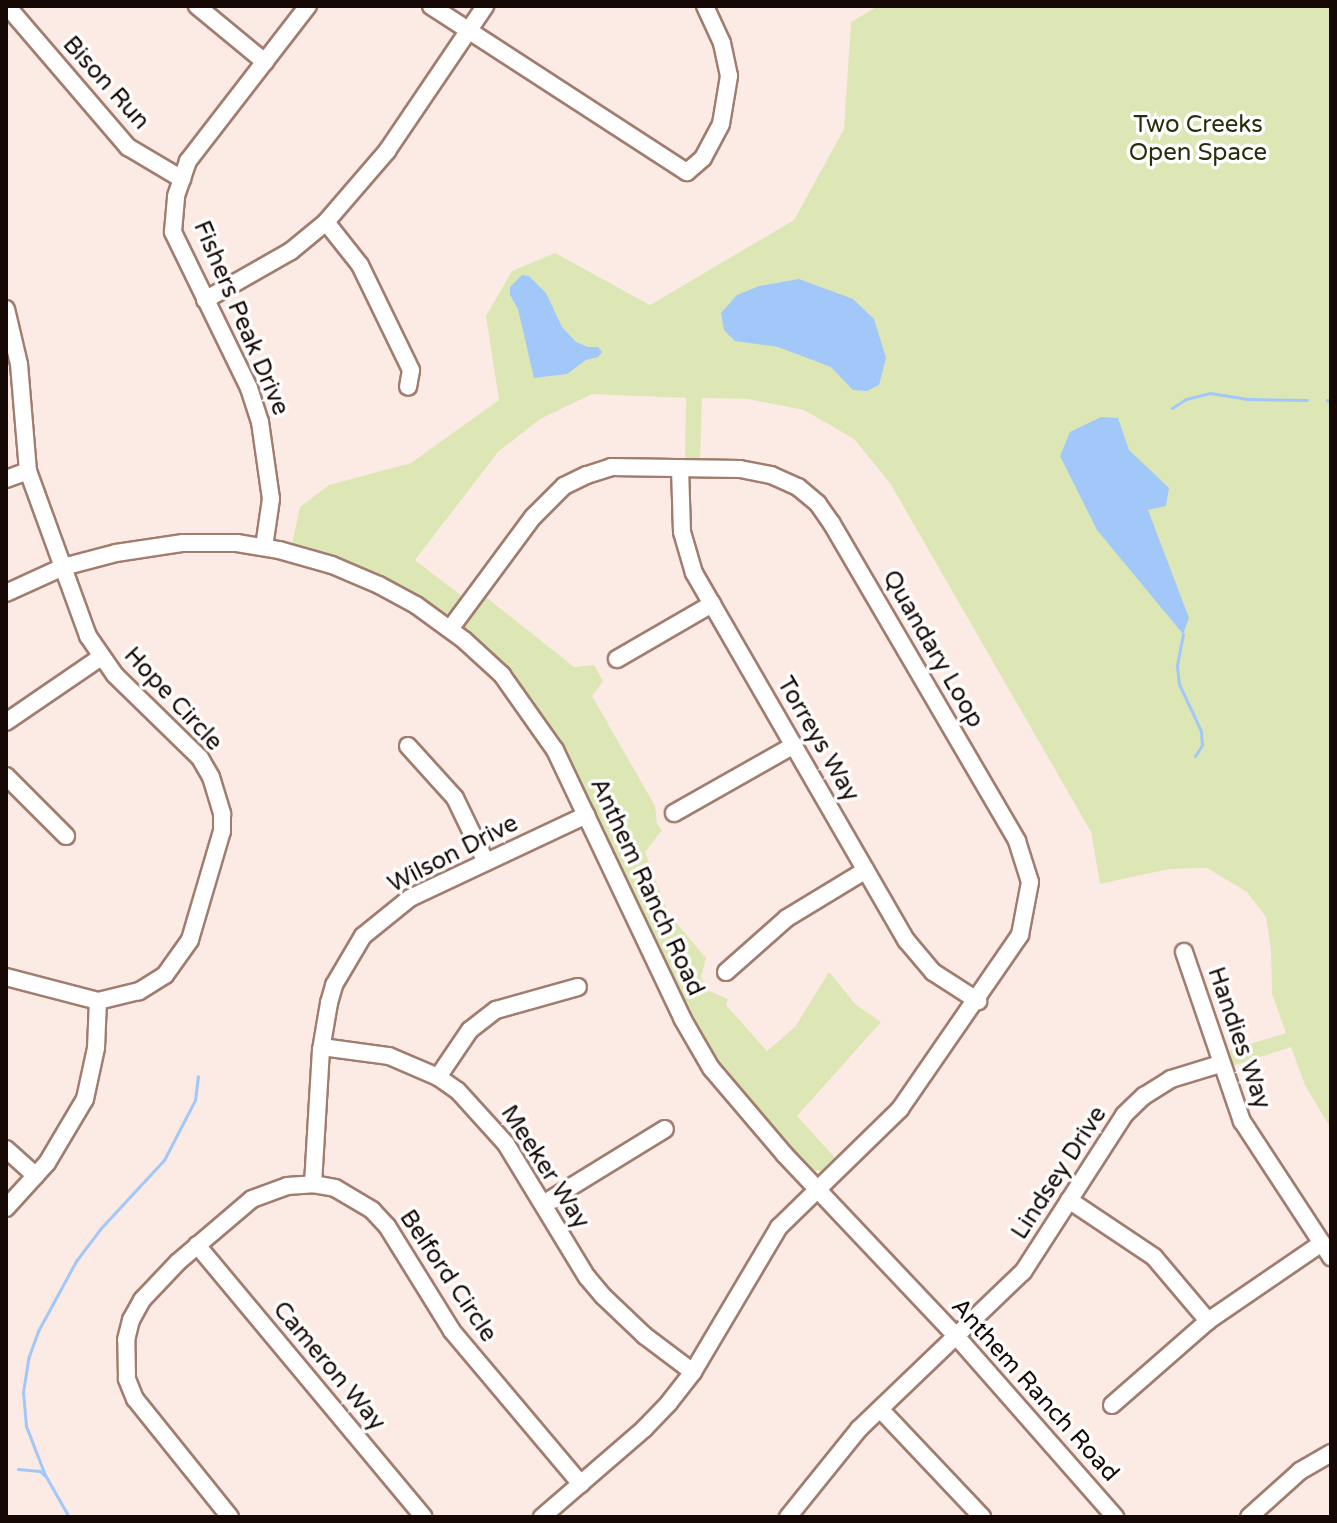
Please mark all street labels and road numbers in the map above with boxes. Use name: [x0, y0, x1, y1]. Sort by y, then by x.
street label: Bison Run: [57, 30, 155, 136]
street label: Fishers Peak Drive: [187, 217, 295, 419]
street label: Quandary Loop: [876, 565, 990, 733]
street label: Hope Circle: [118, 641, 228, 757]
street label: Torreys Way: [771, 671, 865, 807]
street label: Anthem Ranch Road: [584, 774, 710, 1000]
street label: Wilson Drive: [383, 809, 523, 899]
street label: Handies Way: [1201, 963, 1277, 1113]
street label: Meeker Way: [494, 1100, 596, 1234]
street label: Lindsey Drive: [1005, 1101, 1113, 1245]
street label: Belford Circle: [393, 1204, 503, 1348]
street label: Anthem Ranch Road: [945, 1292, 1125, 1488]
street label: Cameron Way: [267, 1296, 391, 1436]

